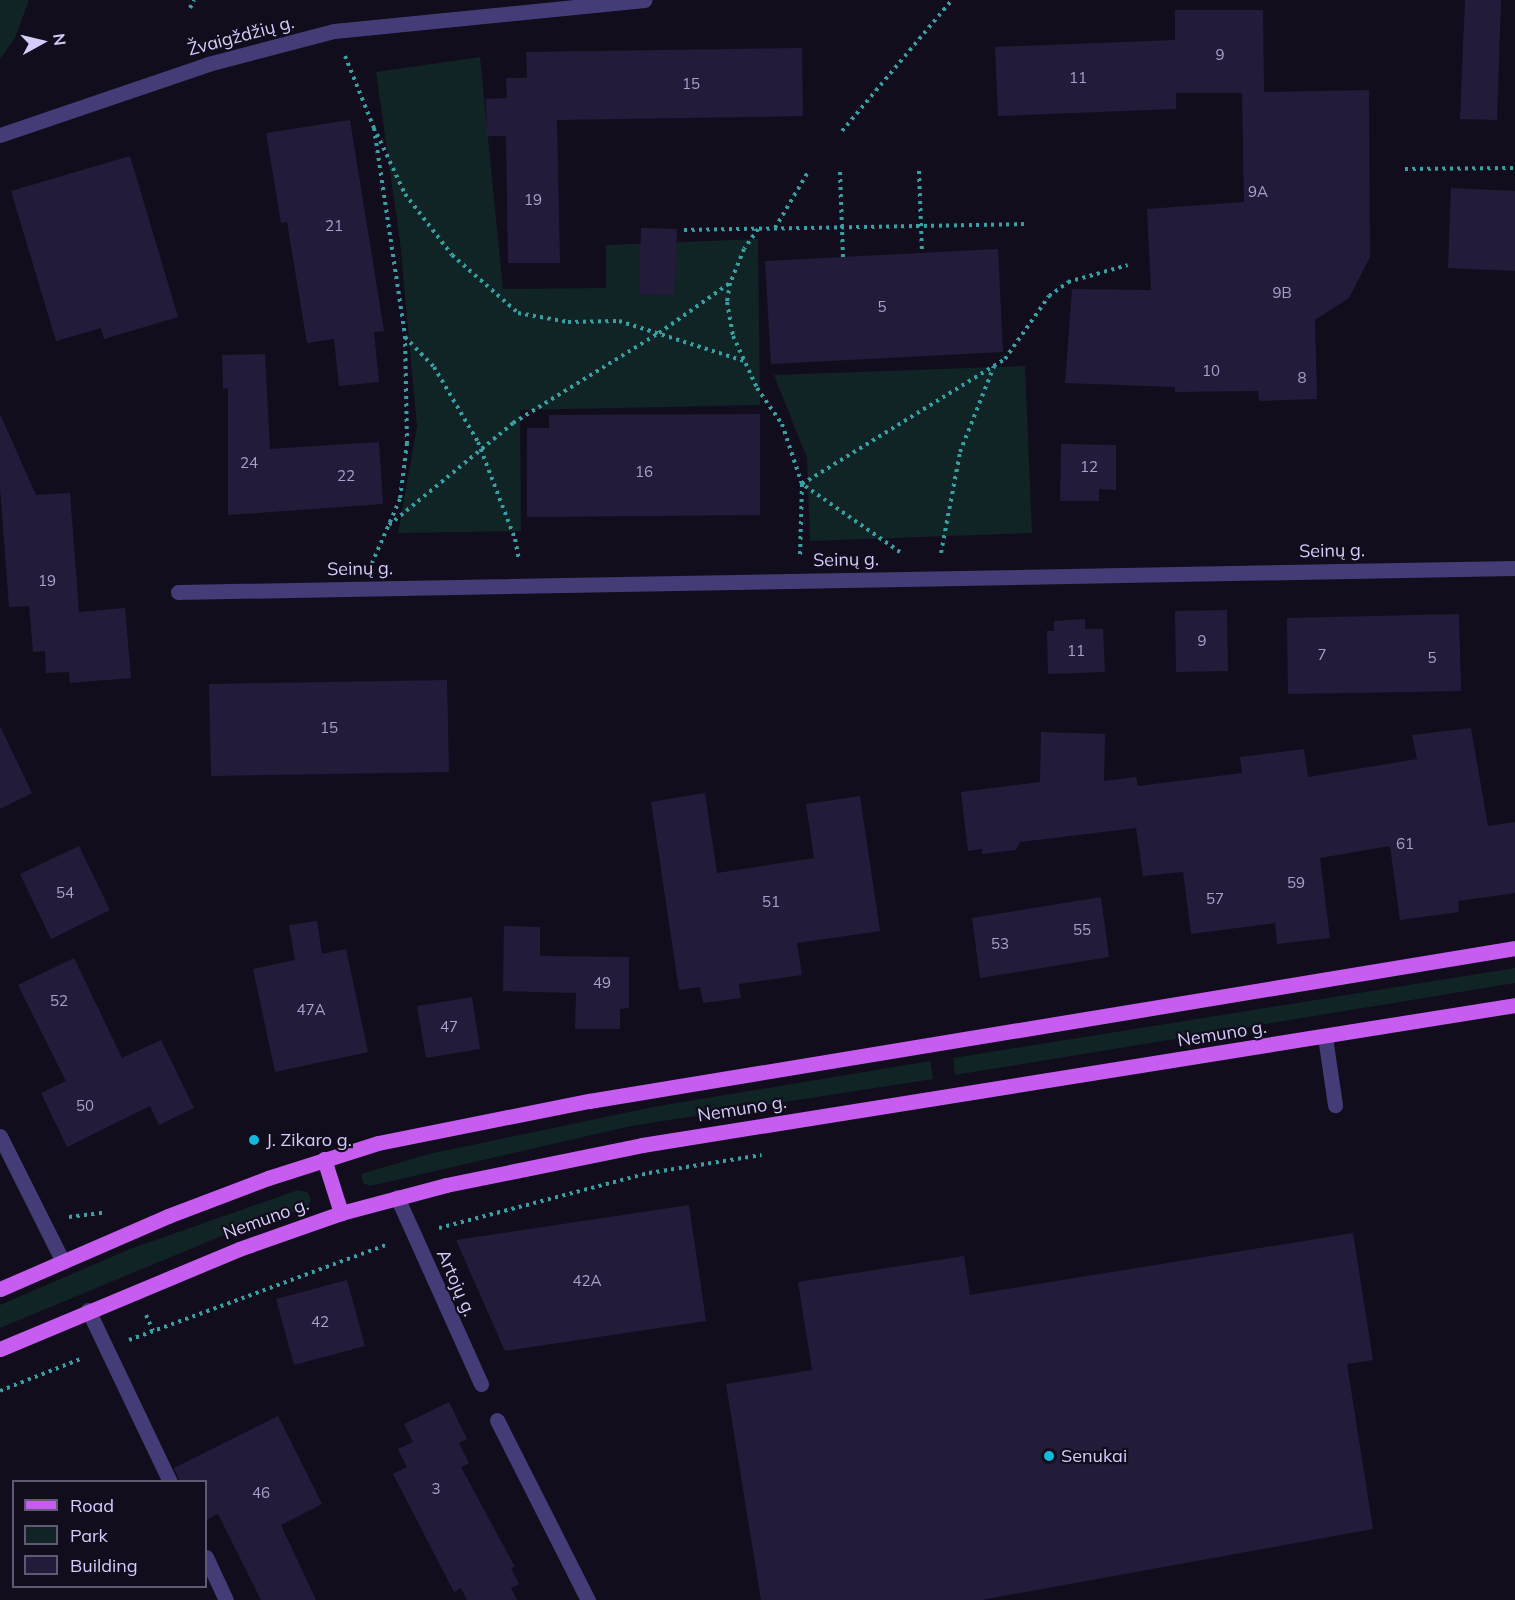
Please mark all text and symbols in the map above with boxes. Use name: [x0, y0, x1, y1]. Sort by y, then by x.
street label: Žvaigždžių g.: [185, 11, 297, 61]
north arrow: [12, 12, 72, 72]
text: N: [49, 32, 71, 47]
house number: 9: [1216, 46, 1224, 64]
house number: 11: [1069, 69, 1087, 87]
house number: 15: [682, 75, 700, 93]
house number: 9A: [1248, 183, 1268, 201]
house number: 19: [524, 191, 542, 209]
house number: 21: [325, 217, 343, 235]
house number: 9B: [1272, 284, 1292, 302]
house number: 5: [878, 298, 886, 316]
house number: 10: [1202, 362, 1220, 380]
house number: 8: [1298, 369, 1306, 387]
house number: 24: [240, 454, 258, 472]
house number: 12: [1080, 458, 1098, 476]
house number: 16: [635, 463, 653, 481]
house number: 22: [337, 467, 355, 485]
street label: Seinų g.: [1299, 540, 1365, 562]
street label: Seinų g.: [813, 549, 879, 571]
street label: Seinų g.: [327, 558, 393, 580]
house number: 19: [38, 572, 56, 590]
house number: 9: [1198, 632, 1206, 650]
house number: 11: [1067, 642, 1085, 660]
house number: 7: [1318, 646, 1326, 664]
house number: 5: [1428, 649, 1436, 667]
house number: 15: [320, 719, 338, 737]
house number: 61: [1396, 835, 1414, 853]
house number: 59: [1287, 874, 1305, 892]
house number: 54: [56, 884, 74, 902]
house number: 57: [1206, 890, 1224, 908]
house number: 51: [762, 893, 780, 911]
house number: 55: [1073, 921, 1091, 939]
house number: 53: [991, 935, 1009, 953]
house number: 49: [593, 974, 611, 992]
house number: 52: [50, 992, 68, 1010]
house number: 47A: [296, 1001, 326, 1019]
street label: Nemuno g.: [1176, 1016, 1268, 1052]
house number: 47: [440, 1018, 458, 1036]
street label: Nemuno g.: [696, 1091, 788, 1127]
house number: 50: [76, 1097, 94, 1115]
place label: J. Zikaro g.: [266, 1129, 352, 1151]
marker: J. Zikaro g.: [247, 1133, 261, 1147]
street label: Nemuno g.: [220, 1193, 312, 1245]
street label: Artojų g.: [432, 1246, 480, 1320]
house number: 42A: [572, 1272, 602, 1290]
house number: 42: [311, 1313, 329, 1331]
place label: Senukai: [1061, 1445, 1127, 1467]
marker: Senukai: [1042, 1449, 1056, 1463]
legend: [12, 1480, 207, 1588]
house number: 3: [432, 1480, 440, 1498]
house number: 46: [252, 1484, 270, 1502]
text: Road: [70, 1494, 114, 1517]
text: Park: [70, 1524, 108, 1547]
text: Building: [70, 1554, 138, 1577]

